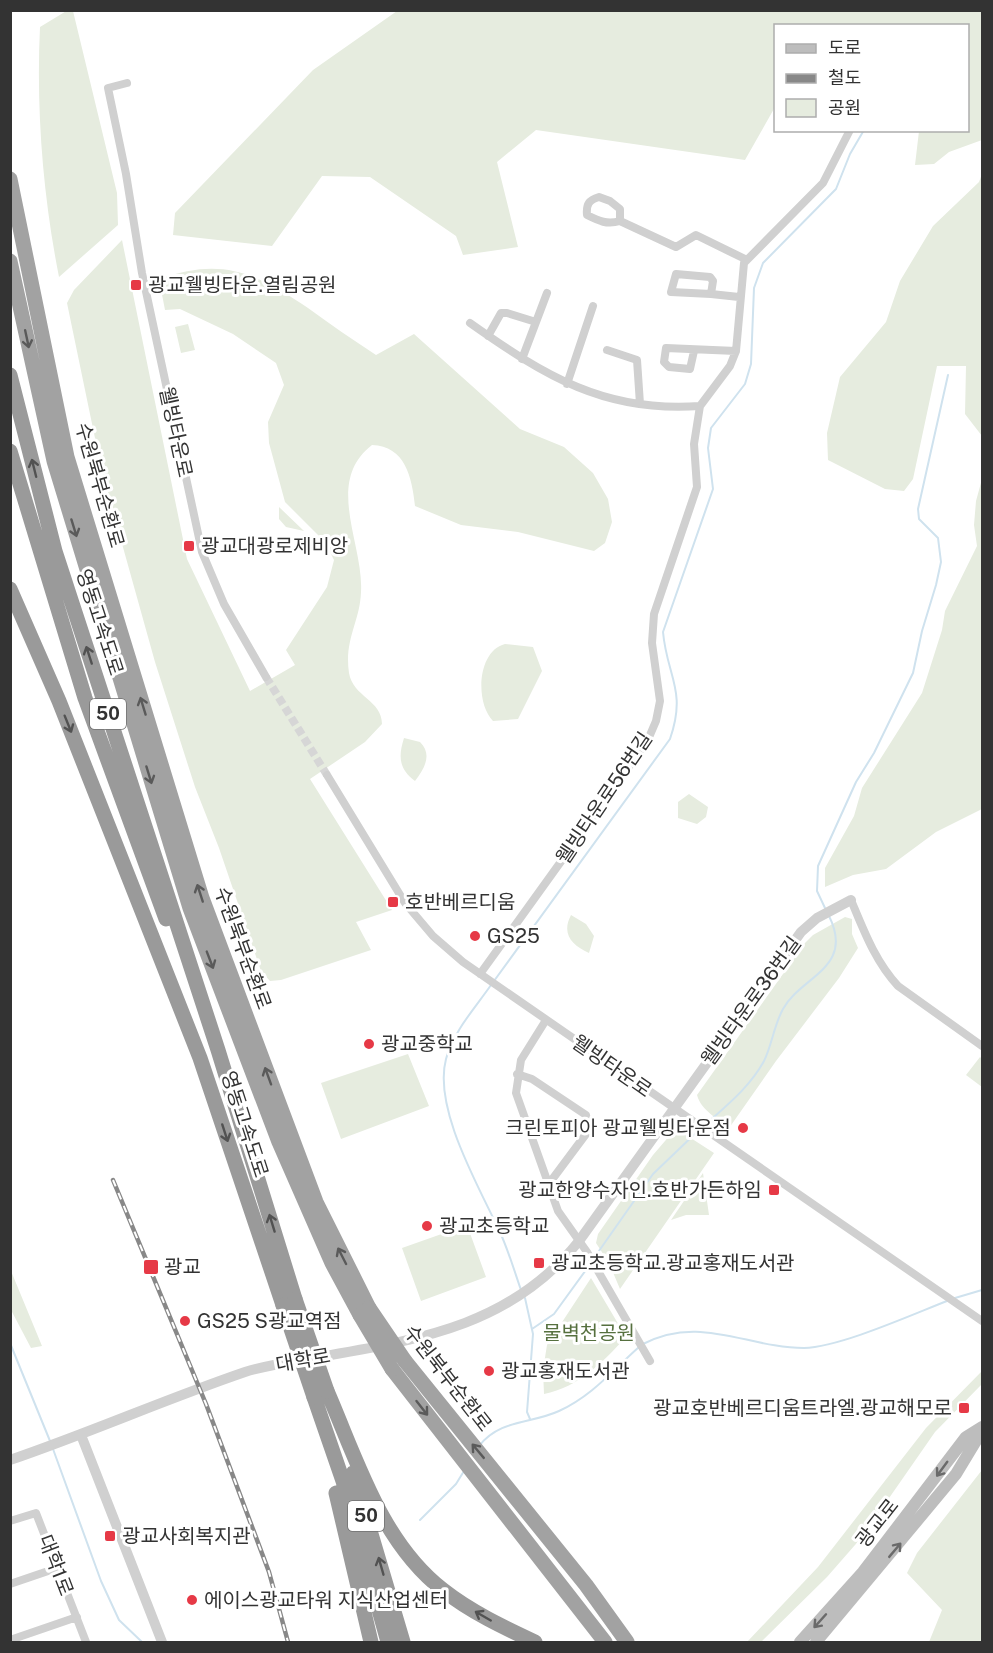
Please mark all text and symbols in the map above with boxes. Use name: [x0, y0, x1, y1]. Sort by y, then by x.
legend: [774, 24, 969, 132]
text: 도로: [828, 37, 861, 58]
text: 철도: [828, 67, 861, 88]
text: 공원: [828, 97, 861, 118]
place label: 광교웰빙타운.열림공원: [148, 273, 337, 297]
marker: 광교웰빙타운.열림공원: [129, 278, 143, 292]
one-way arrow: [22, 329, 34, 348]
street label: 웰빙타운로: [155, 385, 197, 479]
street label: 수원북부순환로: [71, 420, 129, 550]
one-way arrow: [28, 459, 40, 478]
one-way arrow: [69, 518, 80, 537]
place label: 광교대광로제비앙: [201, 534, 348, 558]
marker: 광교대광로제비앙: [182, 539, 196, 553]
street label: 영동고속도로: [72, 566, 128, 678]
one-way arrow: [83, 646, 94, 665]
one-way arrow: [137, 697, 148, 716]
road number: 50: [90, 699, 126, 729]
one-way arrow: [63, 714, 74, 732]
street label: 웰빙타운로56번길: [551, 727, 657, 869]
one-way arrow: [145, 765, 156, 784]
street label: 수원북부순환로: [210, 883, 276, 1013]
one-way arrow: [194, 884, 205, 903]
place label: 호반베르디움: [405, 890, 515, 914]
marker: 호반베르디움: [386, 895, 400, 909]
place label: GS25: [487, 924, 540, 948]
marker: GS25: [468, 929, 482, 943]
street label: 웰빙타운로36번길: [696, 932, 806, 1070]
one-way arrow: [205, 950, 216, 969]
street label: 웰빙타운로: [567, 1030, 657, 1102]
place label: 광교중학교: [381, 1032, 473, 1056]
marker: 광교중학교: [362, 1037, 376, 1051]
one-way arrow: [261, 1067, 272, 1085]
street label: 영동고속도로: [217, 1068, 273, 1180]
place label: 크린토피아 광교웰빙타운점: [505, 1116, 731, 1140]
marker: 크린토피아 광교웰빙타운점: [736, 1121, 750, 1135]
one-way arrow: [221, 1123, 232, 1142]
place label: 광교한양수자인.호반가든하임: [518, 1178, 762, 1202]
marker: 광교한양수자인.호반가든하임: [767, 1183, 781, 1197]
one-way arrow: [266, 1214, 277, 1233]
place label: 광교초등학교: [439, 1214, 549, 1238]
marker: 광교초등학교: [420, 1219, 434, 1233]
one-way arrow: [336, 1247, 348, 1265]
place label: 광교초등학교.광교홍재도서관: [551, 1251, 795, 1275]
place label: 광교: [164, 1255, 201, 1279]
marker: 광교초등학교.광교홍재도서관: [532, 1256, 546, 1270]
marker: 광교: [142, 1258, 160, 1276]
place label: GS25 S광교역점: [197, 1309, 342, 1333]
marker: GS25 S광교역점: [178, 1314, 192, 1328]
street label: 수원북부순환로: [399, 1320, 497, 1436]
park label: 물벽천공원: [543, 1321, 635, 1345]
street label: 대학로: [274, 1343, 332, 1377]
place label: 광교홍재도서관: [501, 1359, 630, 1383]
marker: 광교홍재도서관: [482, 1364, 496, 1378]
place label: 광교호반베르디움트라엘.광교해모로: [653, 1396, 952, 1420]
one-way arrow: [416, 1399, 428, 1415]
marker: 광교호반베르디움트라엘.광교해모로: [957, 1401, 971, 1415]
one-way arrow: [472, 1443, 485, 1459]
one-way arrow: [936, 1460, 949, 1476]
street label: 광교로: [851, 1494, 903, 1552]
road number: 50: [348, 1501, 384, 1531]
place label: 광교사회복지관: [122, 1524, 251, 1548]
marker: 광교사회복지관: [103, 1529, 117, 1543]
street label: 대학1로: [33, 1531, 79, 1599]
one-way arrow: [888, 1543, 902, 1558]
one-way arrow: [375, 1557, 386, 1576]
place label: 에이스광교타워 지식산업센터: [204, 1588, 448, 1612]
marker: 에이스광교타워 지식산업센터: [185, 1593, 199, 1607]
one-way arrow: [475, 1610, 492, 1622]
one-way arrow: [813, 1613, 827, 1628]

